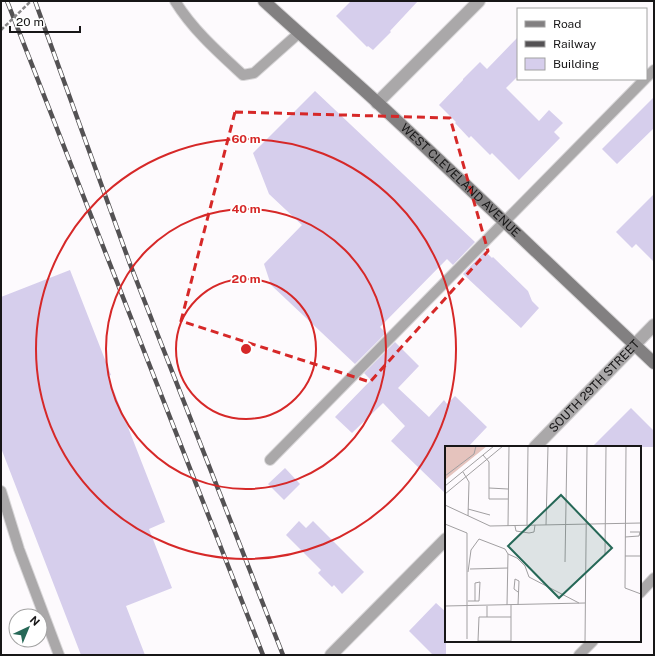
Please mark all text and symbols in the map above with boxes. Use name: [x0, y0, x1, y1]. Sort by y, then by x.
scale bar: [10, 8, 80, 34]
legend: [517, 8, 647, 80]
text: 20 m: [16, 15, 44, 29]
text: Road: [553, 17, 581, 31]
text: Railway: [553, 37, 597, 51]
text: Building: [553, 57, 599, 71]
street label: WEST CLEVELAND AVENUE: [398, 121, 523, 240]
text: 60 m: [231, 132, 261, 146]
text: 40 m: [231, 202, 261, 216]
text: 20 m: [232, 272, 261, 286]
street label: SOUTH 29TH STREET: [546, 337, 642, 435]
centre of rings: [239, 342, 253, 356]
inset map: [445, 446, 641, 642]
north arrow: [8, 608, 48, 648]
text: N: [28, 614, 42, 628]

